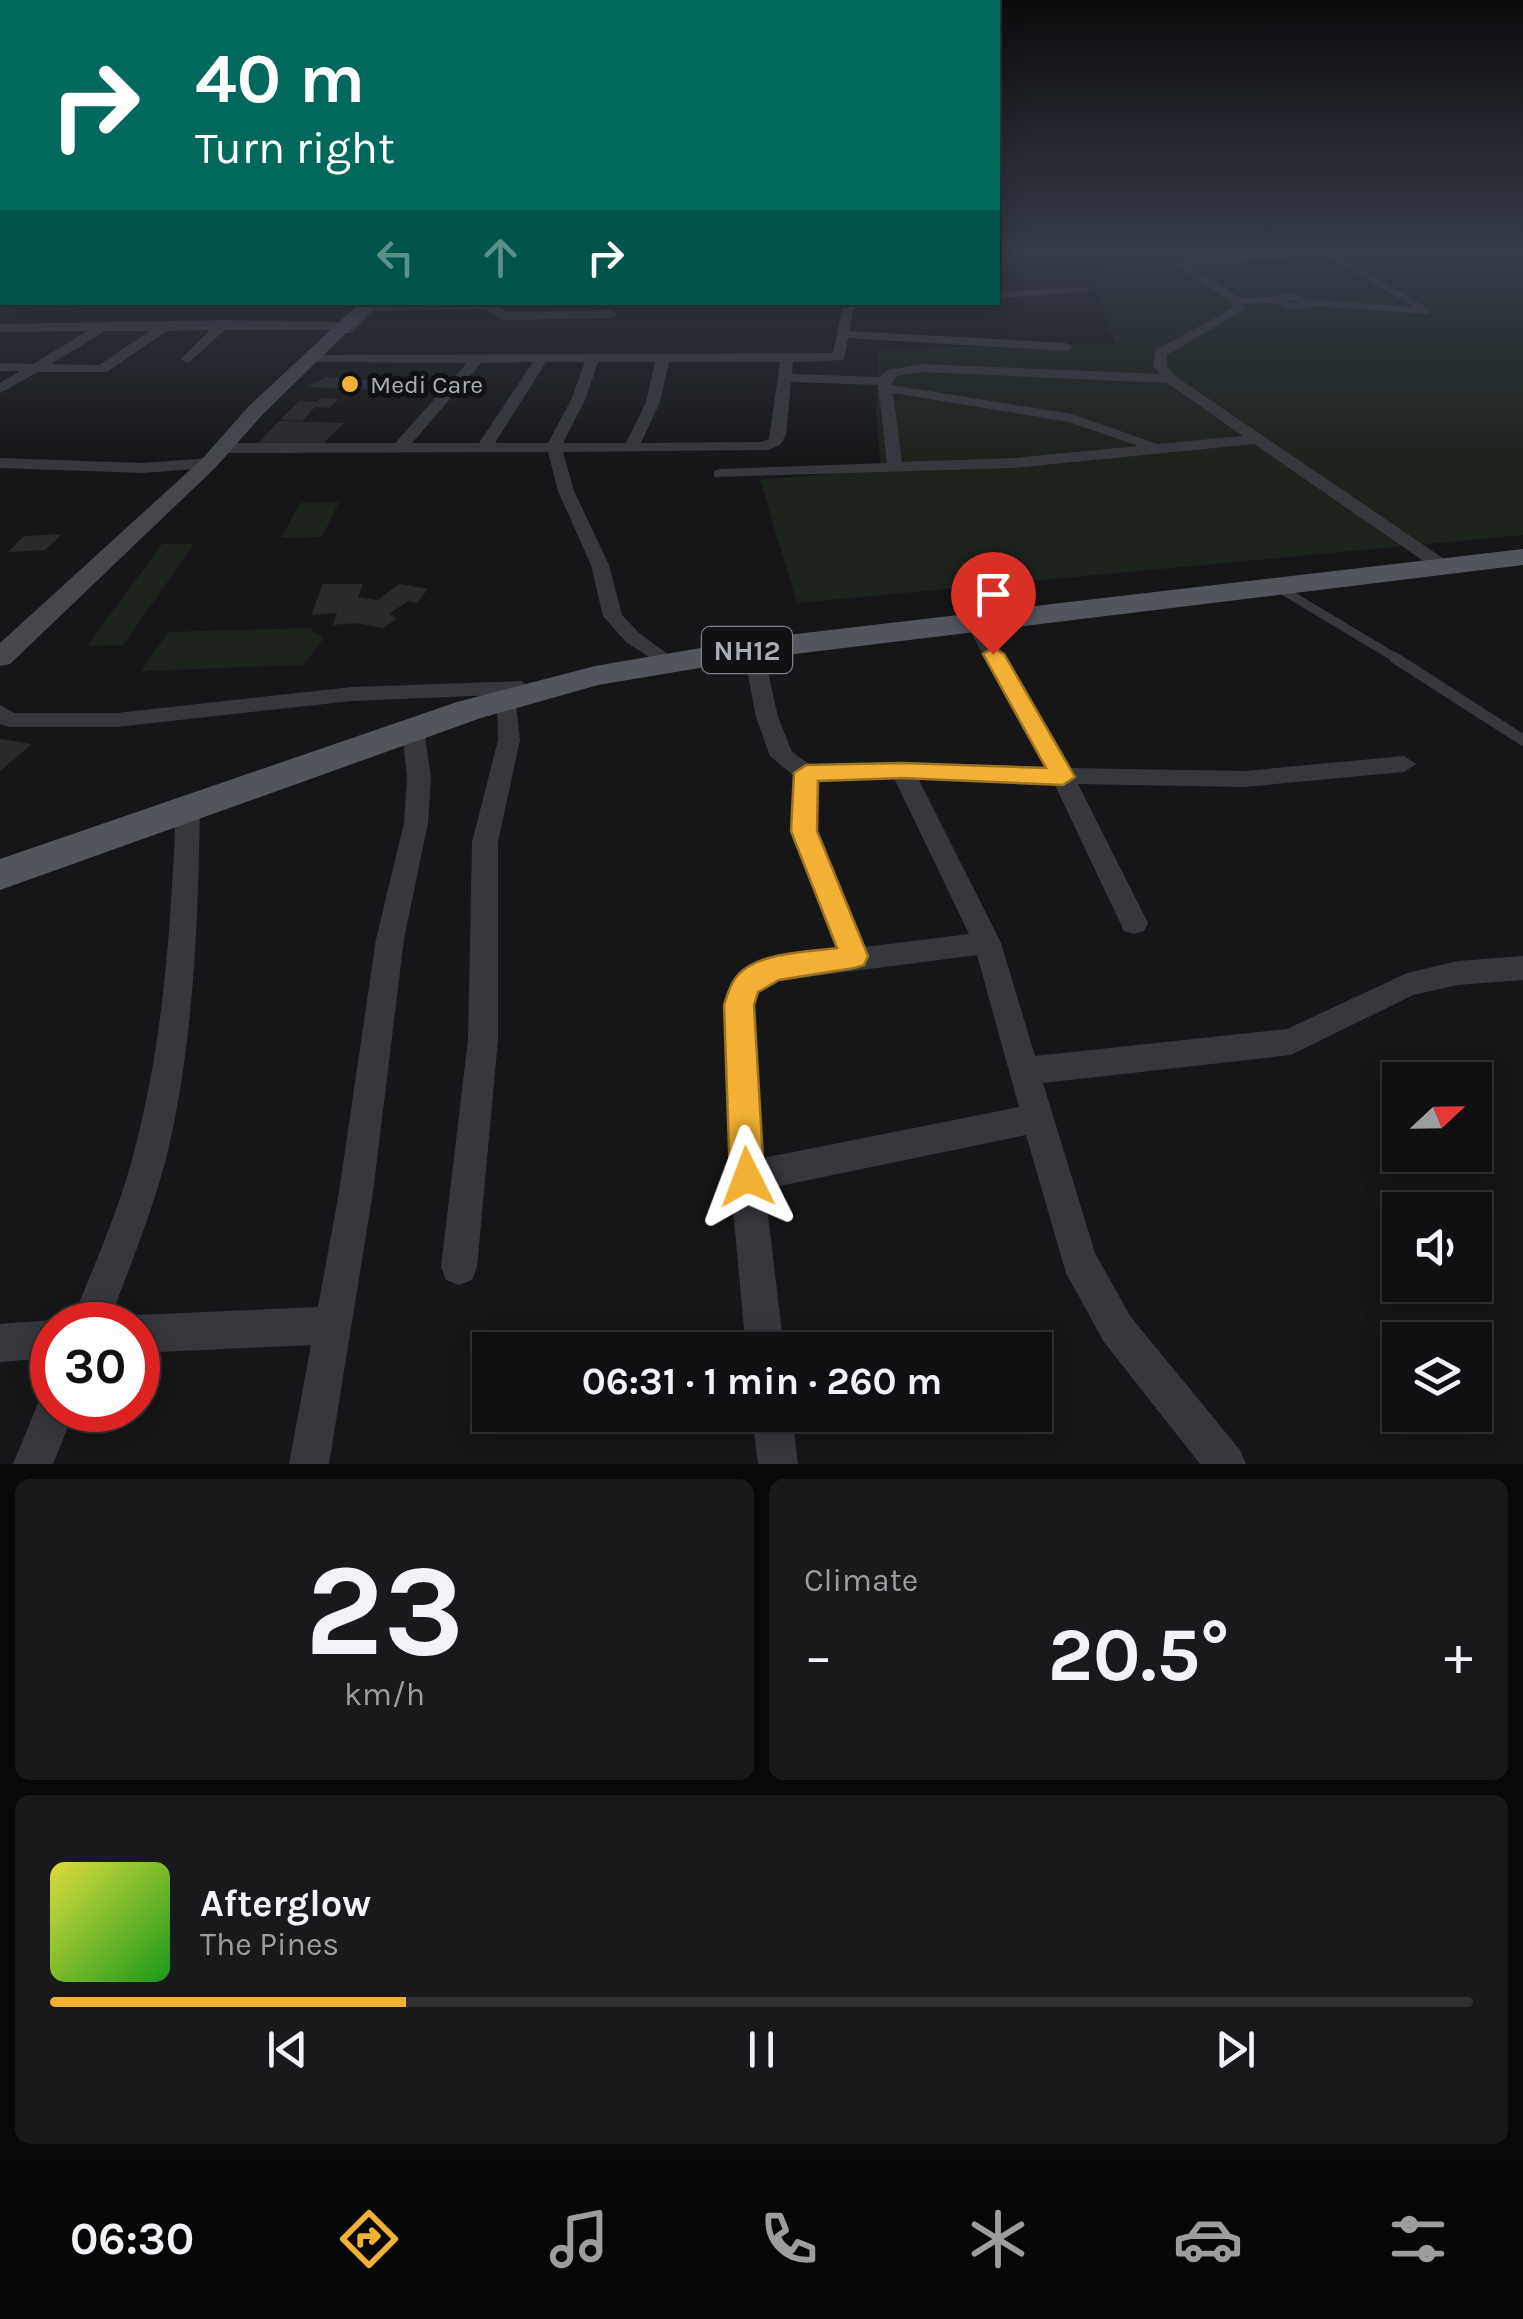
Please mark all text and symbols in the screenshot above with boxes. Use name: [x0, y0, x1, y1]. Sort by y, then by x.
text: 40 m: [195, 38, 365, 120]
icon: right: [30, 40, 160, 170]
text: Turn right: [195, 122, 395, 174]
icon: left: [368, 230, 423, 285]
icon: ahead: [473, 230, 528, 285]
icon: right: [578, 230, 633, 285]
place label: Medi Care: [370, 370, 483, 399]
marker: Medi Care: [339, 373, 361, 395]
pin: [951, 552, 1036, 655]
icon: arrive: [966, 567, 1021, 622]
road number: NH12: [702, 627, 792, 673]
north arrow: [1382, 1062, 1492, 1172]
map controls: [1382, 1062, 1492, 1432]
position arrow: [695, 1125, 799, 1229]
button: sound: [1382, 1192, 1492, 1302]
speed limit sign: 30: [30, 1302, 160, 1432]
button: layers: [1382, 1322, 1492, 1432]
text: 06:31 · 1 min · 260 m: [582, 1359, 942, 1404]
text: 23: [305, 1535, 464, 1687]
text: Climate: [804, 1562, 918, 1599]
text: 20.5°: [1048, 1611, 1229, 1699]
text: −: [804, 1624, 833, 1688]
text: +: [1444, 1624, 1473, 1688]
text: km/h: [344, 1676, 425, 1713]
text: Afterglow: [200, 1881, 371, 1926]
text: The Pines: [200, 1926, 339, 1963]
icon: previous: [260, 2022, 315, 2077]
icon: pause: [734, 2022, 789, 2077]
icon: next: [1208, 2022, 1263, 2077]
icon: directions: [334, 2204, 404, 2274]
icon: music: [544, 2204, 614, 2274]
icon: phone: [754, 2204, 824, 2274]
icon: climate: [963, 2204, 1033, 2274]
icon: car: [1173, 2204, 1243, 2274]
icon: filters: [1383, 2204, 1453, 2274]
text: 06:30: [70, 2213, 194, 2265]

